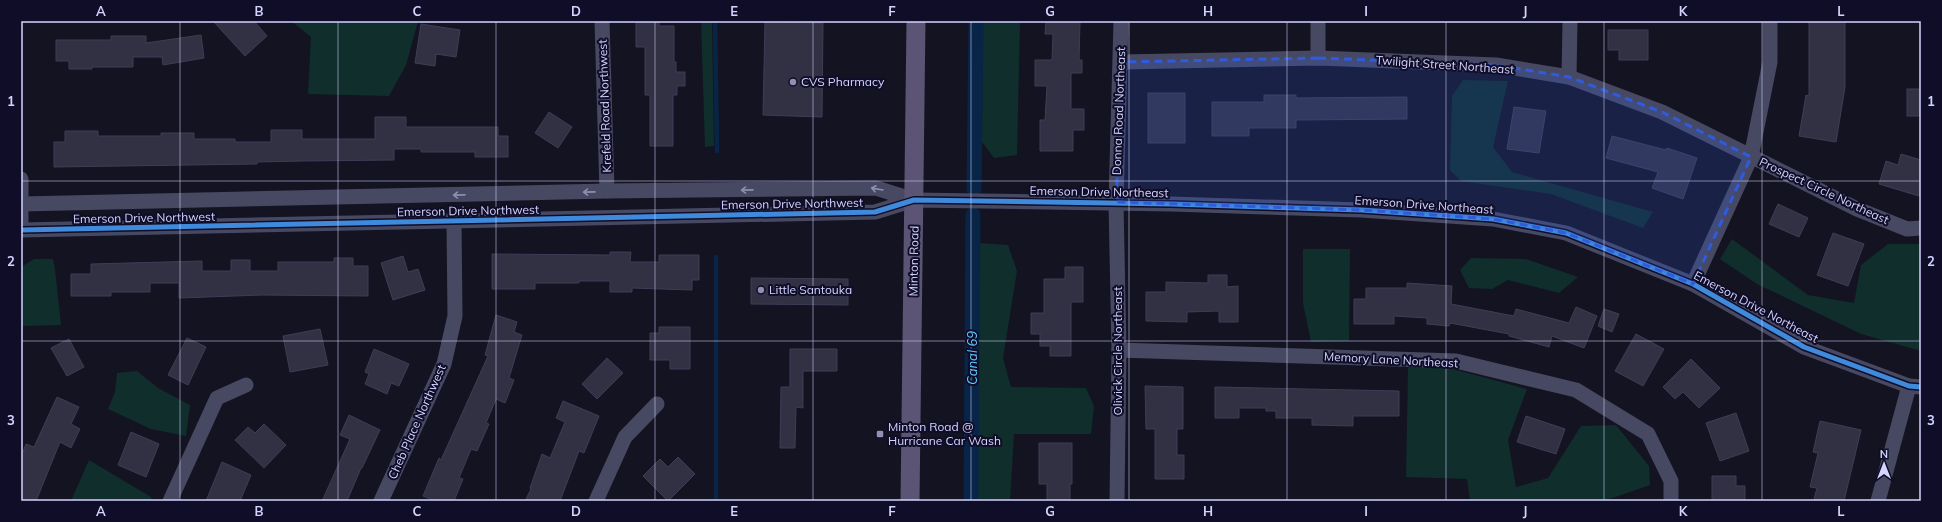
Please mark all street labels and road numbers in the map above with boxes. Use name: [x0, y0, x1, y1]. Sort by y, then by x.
street label: Krefeld Road Northwest: [595, 39, 614, 173]
street label: Donna Road Northeast: [1109, 47, 1128, 175]
street label: Twilight Street Northeast: [1375, 52, 1515, 77]
street label: Prospect Circle Northeast: [1757, 154, 1891, 227]
street label: Emerson Drive Northeast: [1029, 183, 1169, 200]
street label: Emerson Drive Northeast: [1354, 192, 1494, 217]
street label: Emerson Drive Northwest: [721, 195, 863, 212]
street label: Emerson Drive Northwest: [397, 202, 539, 219]
street label: Emerson Drive Northwest: [73, 209, 215, 226]
street label: Minton Road: [905, 225, 922, 296]
street label: Emerson Drive Northeast: [1691, 267, 1821, 346]
street label: Olivick Circle Northeast: [1110, 287, 1125, 415]
street label: Memory Lane Northeast: [1324, 348, 1459, 371]
street label: Cheb Place Northwest: [384, 362, 449, 482]

